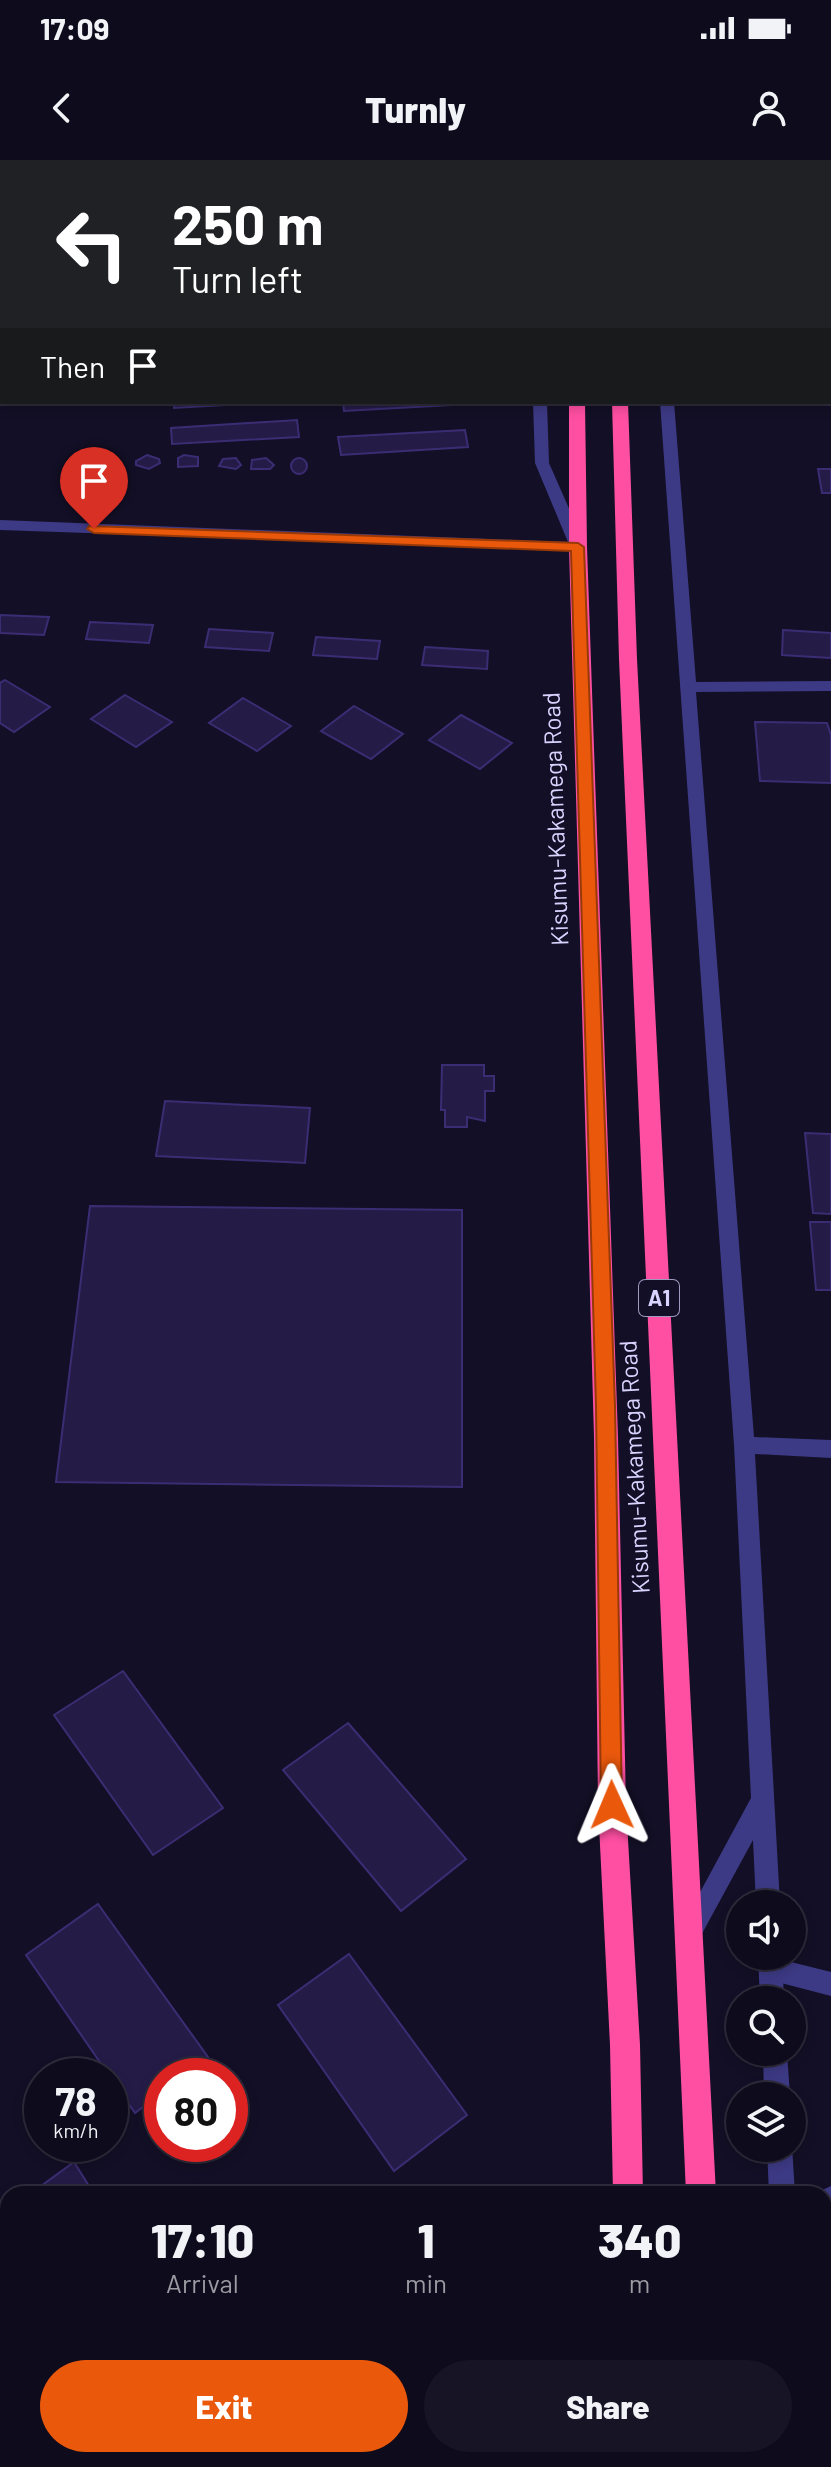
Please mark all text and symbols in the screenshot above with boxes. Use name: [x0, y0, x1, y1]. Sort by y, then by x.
text: 17:09: [40, 10, 109, 46]
icon: back: [40, 86, 84, 130]
icon: person: [747, 86, 791, 130]
text: Turnly: [365, 87, 466, 130]
text: 250 m: [172, 189, 323, 256]
icon: left: [40, 192, 144, 296]
text: Turn left: [172, 257, 303, 300]
icon: arrive: [121, 344, 165, 388]
text: Then: [40, 348, 105, 384]
pin: [60, 447, 128, 529]
icon: arrive: [72, 459, 116, 503]
street label: Kisumu-Kakamega Road: [536, 692, 573, 946]
road number: A1: [639, 1280, 679, 1316]
street label: Kisumu-Kakamega Road: [612, 1340, 655, 1595]
position arrow: [570, 1763, 654, 1847]
map controls: [726, 1890, 806, 2162]
button: sound: [726, 1890, 806, 1970]
button: search: [726, 1986, 806, 2066]
speed limit sign: 80: [144, 2058, 248, 2162]
text: 78: [55, 2076, 97, 2124]
button: layers: [726, 2082, 806, 2162]
text: km/h: [53, 2118, 99, 2142]
text: 17:10: [151, 2210, 254, 2268]
text: 1: [417, 2210, 434, 2268]
text: 340: [598, 2210, 681, 2268]
text: Arrival: [166, 2267, 239, 2298]
text: min: [405, 2267, 447, 2298]
text: m: [629, 2267, 650, 2298]
button: Exit: [40, 2360, 408, 2452]
button: Share: [424, 2360, 792, 2452]

